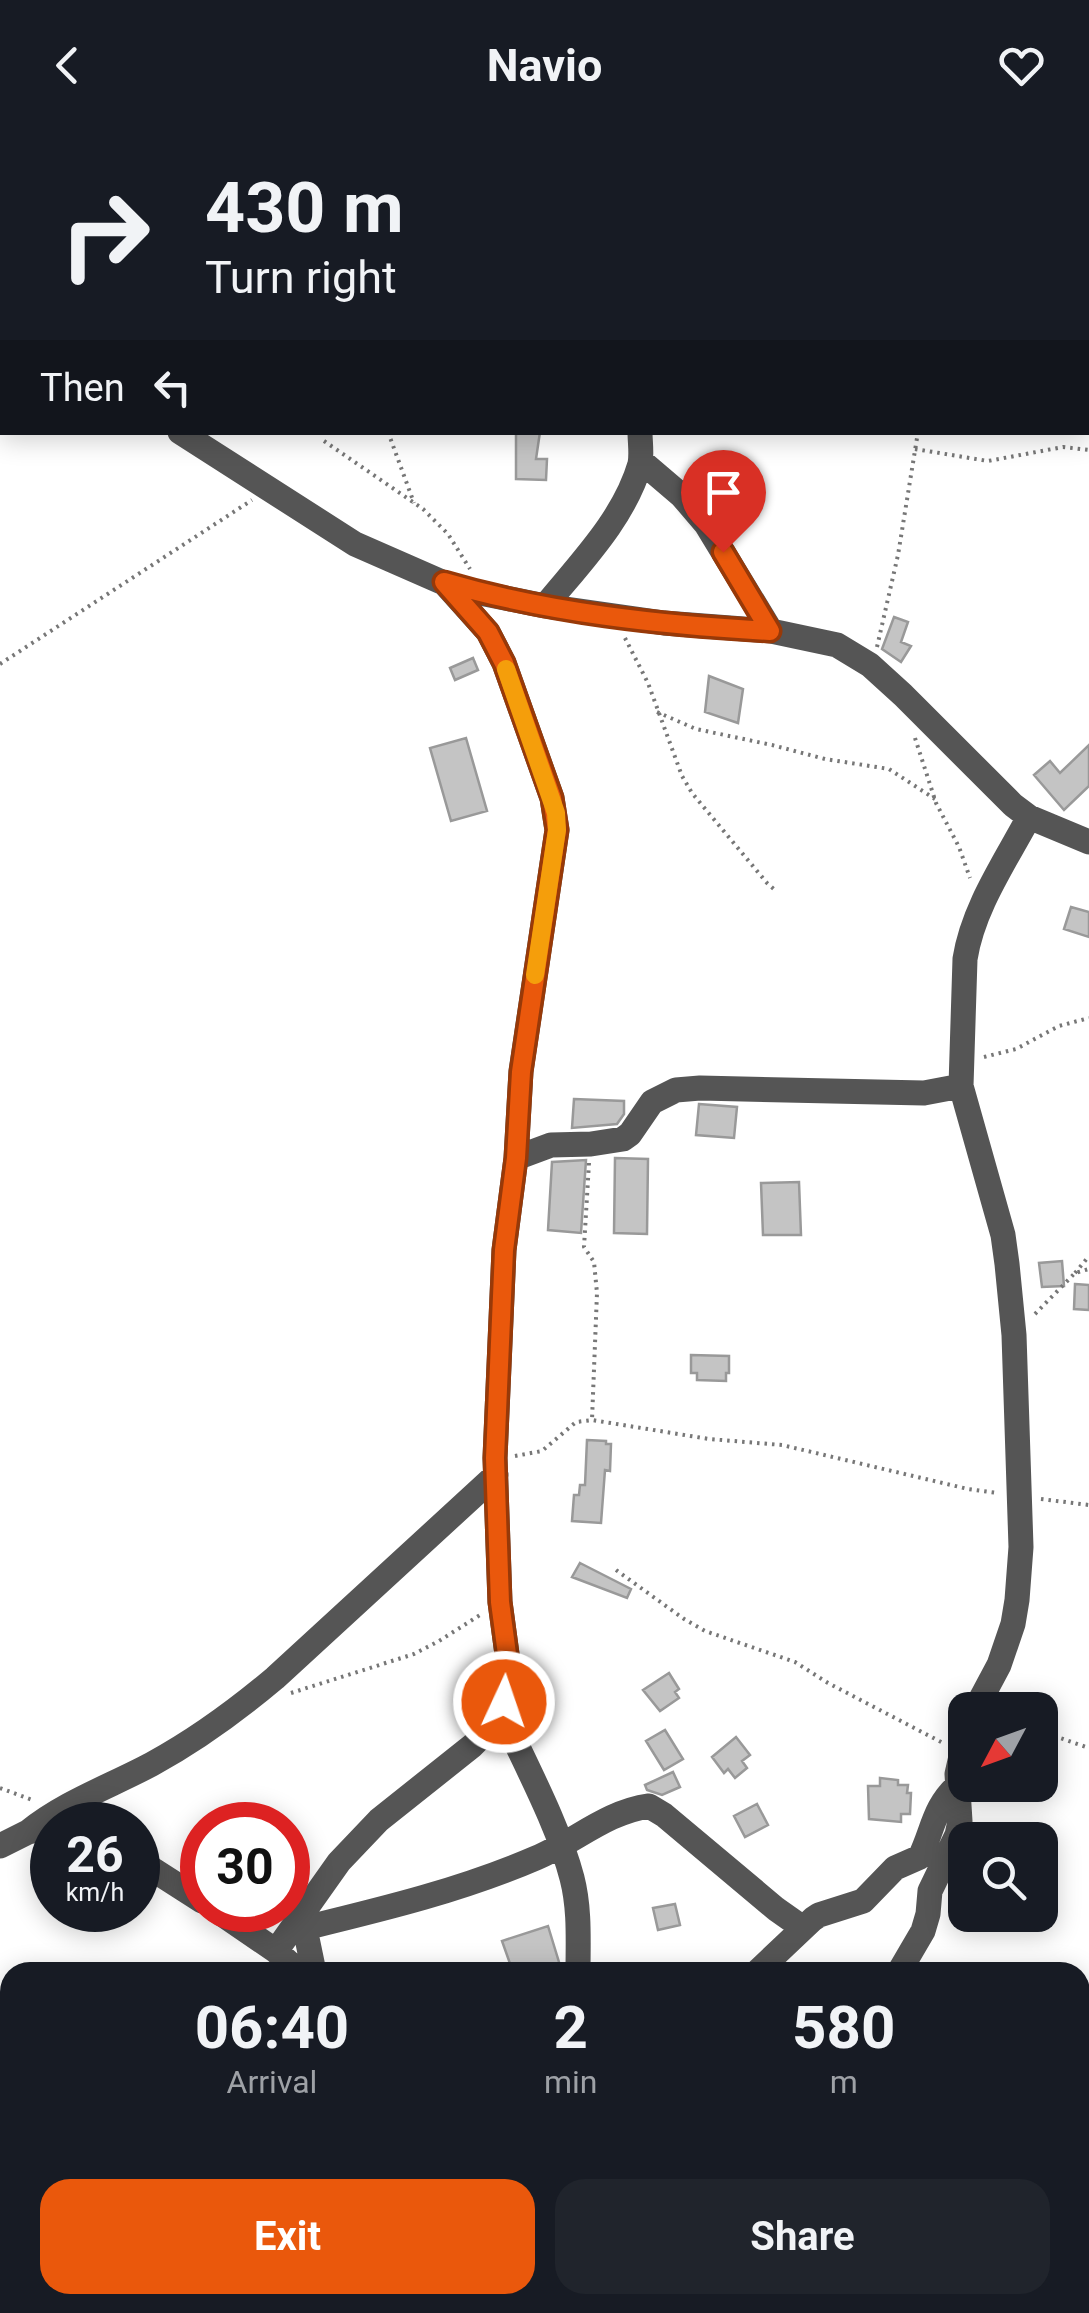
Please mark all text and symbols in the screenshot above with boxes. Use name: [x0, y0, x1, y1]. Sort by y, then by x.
icon: back: [40, 38, 95, 93]
icon: heart: [994, 38, 1049, 93]
text: Navio: [487, 39, 602, 92]
text: 430 m: [205, 167, 404, 249]
icon: right: [40, 170, 170, 300]
text: Turn right: [205, 251, 397, 304]
icon: left: [145, 360, 200, 415]
text: Then: [40, 366, 125, 410]
pin: [681, 450, 766, 553]
icon: arrive: [696, 465, 751, 520]
position arrow: [452, 1650, 556, 1754]
north arrow: [948, 1692, 1058, 1802]
map controls: [948, 1692, 1058, 1932]
speed limit sign: 30: [180, 1802, 310, 1932]
button: search: [948, 1822, 1058, 1932]
text: 26: [66, 1826, 124, 1884]
text: km/h: [66, 1878, 124, 1907]
text: 06:40: [195, 1992, 349, 2063]
text: 2: [553, 1992, 588, 2063]
text: 580: [792, 1992, 895, 2063]
text: Arrival: [227, 2063, 317, 2101]
text: min: [544, 2063, 597, 2101]
text: m: [830, 2063, 858, 2101]
button: Exit: [40, 2179, 535, 2294]
button: Share: [555, 2179, 1050, 2294]

